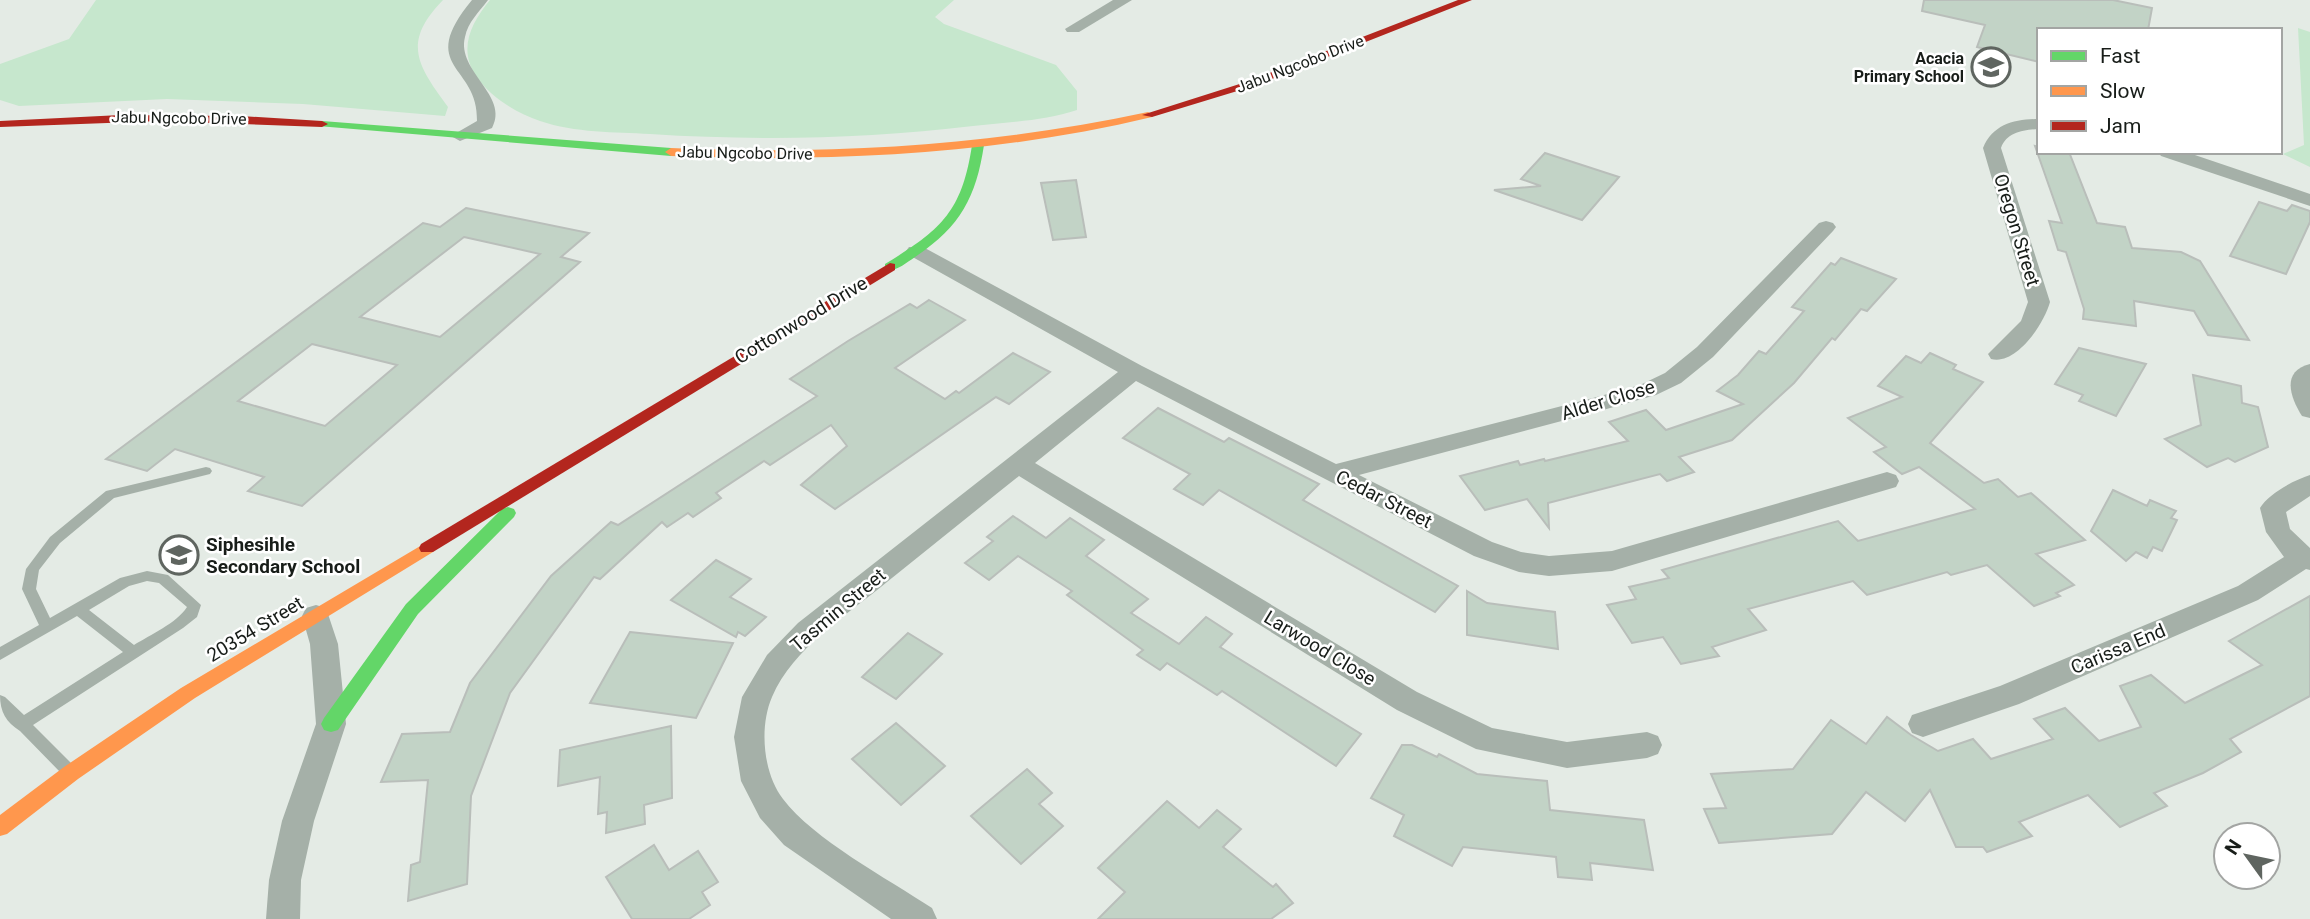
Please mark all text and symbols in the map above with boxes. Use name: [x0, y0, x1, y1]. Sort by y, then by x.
legend: [2037, 28, 2282, 154]
street label: Jabu Ngcobo Drive: [1233, 31, 1367, 97]
text: Fast: [2100, 44, 2141, 68]
school or university icon: Acacia Primary School: [1970, 46, 2012, 88]
place label: Acacia Primary School: [1854, 49, 1964, 86]
text: Slow: [2100, 79, 2146, 103]
street label: Jabu Ngcobo Drive: [111, 107, 247, 129]
text: Jam: [2100, 114, 2141, 138]
street label: Jabu Ngcobo Drive: [677, 142, 813, 164]
street label: Oregon Street: [1989, 171, 2045, 289]
street label: Cottonwood Drive: [730, 271, 872, 369]
street label: Alder Close: [1558, 375, 1658, 425]
street label: Cedar Street: [1332, 465, 1436, 533]
place label: Siphesihle Secondary School: [206, 533, 360, 578]
school or university icon: Siphesihle Secondary School: [158, 534, 200, 576]
street label: Tasmin Street: [786, 564, 890, 656]
street label: 20354 Street: [203, 591, 307, 667]
street label: Larwood Close: [1260, 606, 1380, 690]
street label: Carissa End: [2067, 619, 2169, 679]
north arrow: [2212, 821, 2282, 891]
text: N: [2220, 835, 2246, 859]

